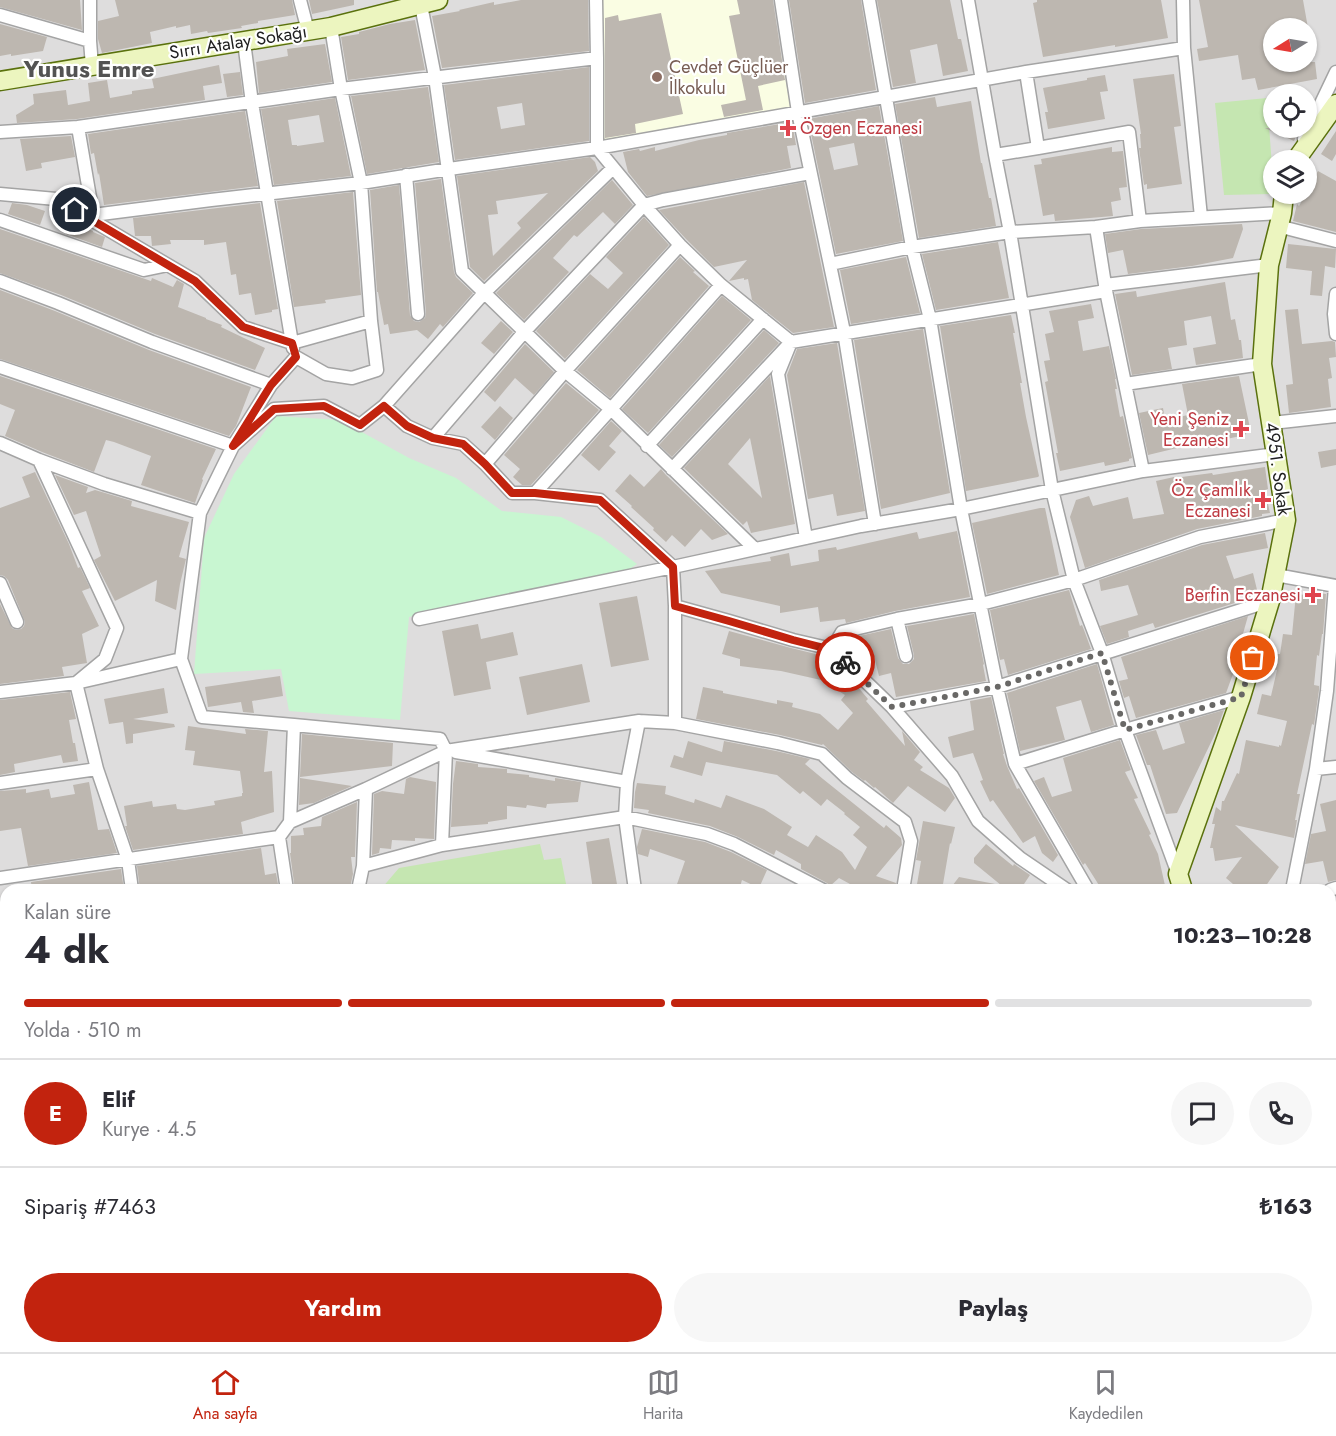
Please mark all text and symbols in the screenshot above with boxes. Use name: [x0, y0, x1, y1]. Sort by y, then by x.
street label: Sırrı Atalay Sokağı: [167, 18, 309, 66]
north arrow: [1263, 18, 1317, 72]
map controls: [1263, 18, 1317, 204]
district label: Yunus Emre: [23, 51, 154, 86]
place label: Cevdet Güçlüer İlkokulu: [669, 54, 789, 101]
marker: Cevdet Güçlüer İlkokulu: [650, 70, 664, 84]
button: locate: [1263, 84, 1317, 138]
place label: Özgen Eczanesi: [800, 115, 923, 141]
marker: Özgen Eczanesi: [781, 121, 795, 135]
button: layers: [1263, 150, 1317, 204]
pin: [49, 184, 100, 235]
icon: home: [58, 193, 91, 226]
place label: Yeni Şeniz Eczanesi: [1150, 406, 1230, 453]
street label: 4951. Sokak: [1259, 421, 1297, 517]
marker: Yeni Şeniz Eczanesi: [1234, 422, 1248, 436]
place label: Öz Çamlık Eczanesi: [1171, 477, 1251, 524]
marker: Öz Çamlık Eczanesi: [1256, 493, 1270, 507]
place label: Berfin Eczanesi: [1185, 582, 1301, 608]
marker: Berfin Eczanesi: [1306, 588, 1320, 602]
courier: [815, 632, 875, 692]
pin: [1227, 632, 1278, 683]
icon: bag: [1236, 641, 1269, 674]
icon: bike: [829, 646, 862, 679]
text: Kalan süre: [24, 898, 111, 927]
text: 10:23–10:28: [1173, 919, 1312, 951]
text: 4 dk: [24, 921, 110, 978]
text: Yolda · 510 m: [24, 1016, 142, 1045]
button: chat: [1171, 1082, 1234, 1145]
button: phone: [1249, 1082, 1312, 1145]
text: Elif: [102, 1083, 135, 1115]
text: E: [49, 1097, 62, 1129]
text: Kurye · 4.5: [102, 1115, 196, 1144]
text: Sipariş #7463: [24, 1190, 156, 1222]
text: ₺163: [1260, 1190, 1312, 1222]
button: Yardım: [24, 1273, 662, 1342]
button: Paylaş: [674, 1273, 1312, 1342]
tab: Ana sayfa: [193, 1366, 258, 1425]
tab: Harita: [643, 1366, 683, 1425]
tab: Kaydedilen: [1069, 1366, 1143, 1425]

